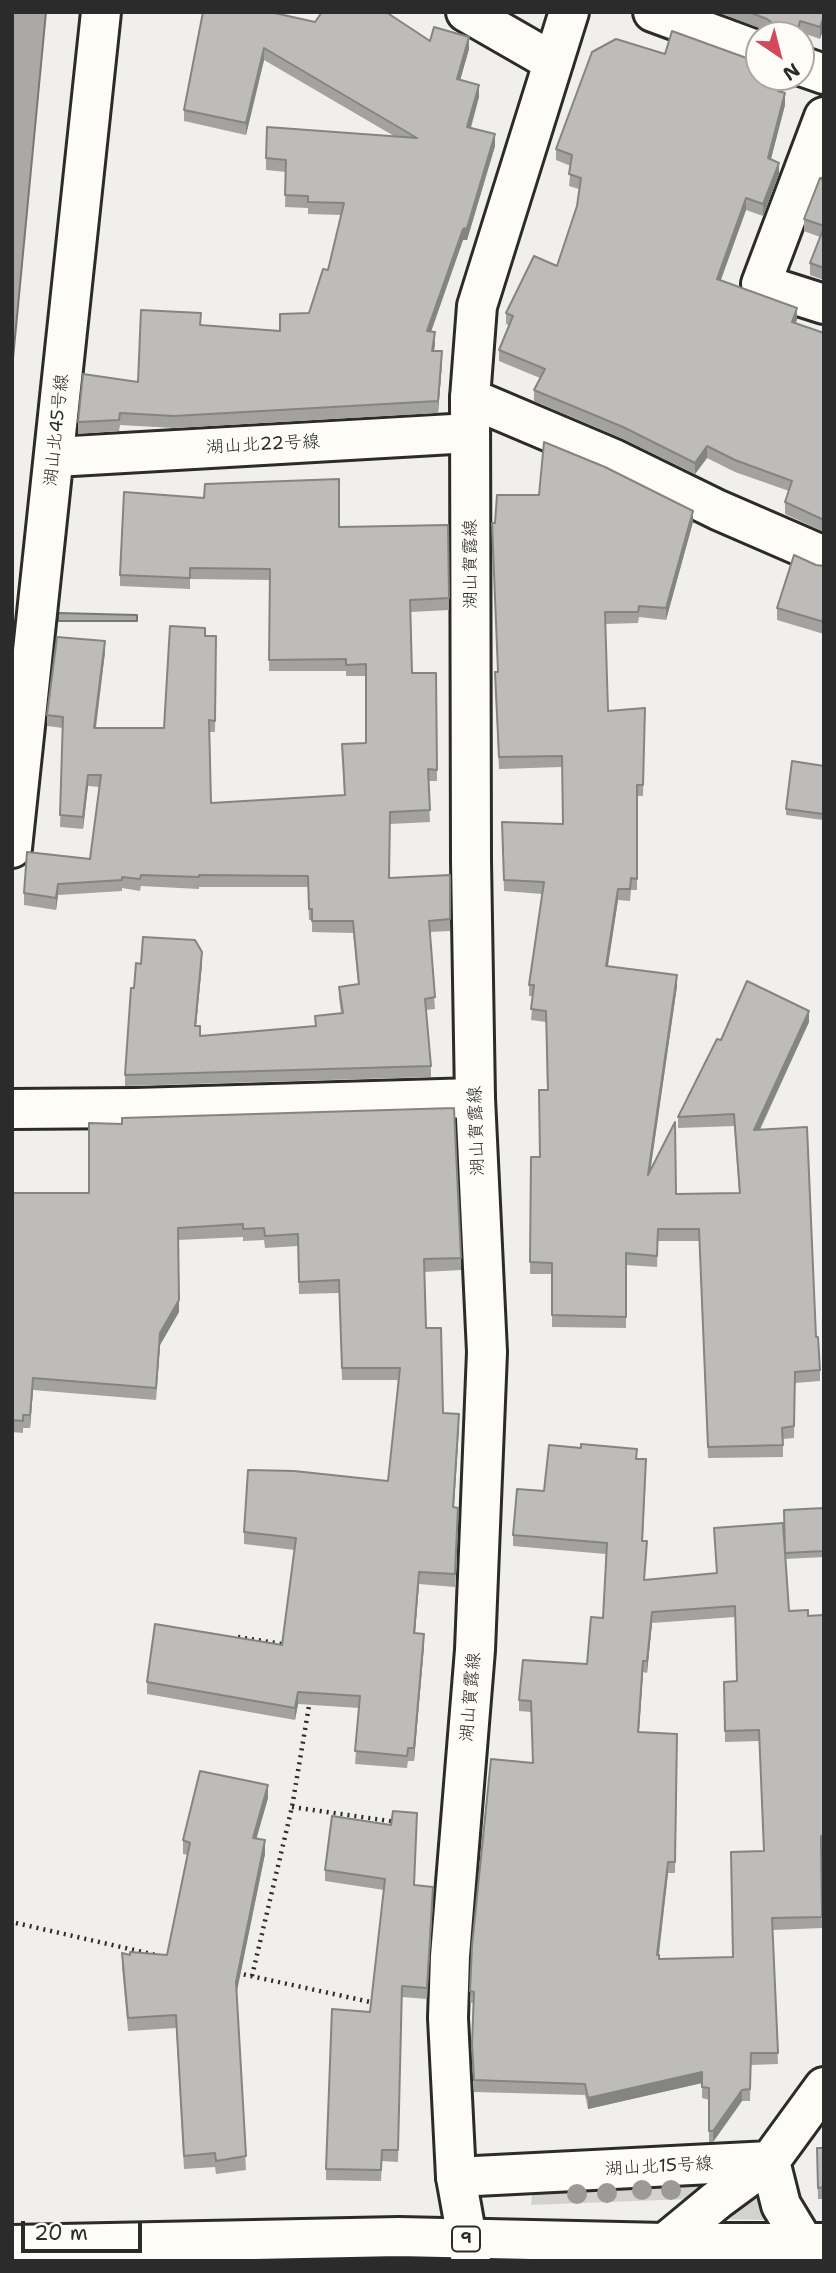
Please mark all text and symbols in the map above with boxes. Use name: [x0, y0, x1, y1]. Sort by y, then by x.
north arrow: [745, 21, 815, 91]
text: N: [778, 57, 805, 87]
street label: 湖山北45号線: [40, 373, 74, 487]
street label: 湖山北22号線: [205, 431, 321, 459]
street label: 湖山賀露線: [460, 519, 482, 609]
street label: 湖山賀露線: [465, 1086, 489, 1176]
street label: 湖山賀露線: [456, 1651, 486, 1743]
street label: 湖山北15号線: [604, 2153, 714, 2181]
scale bar: [24, 2206, 145, 2250]
text: 20 m: [34, 2219, 88, 2247]
road number: 9: [452, 2226, 480, 2252]

